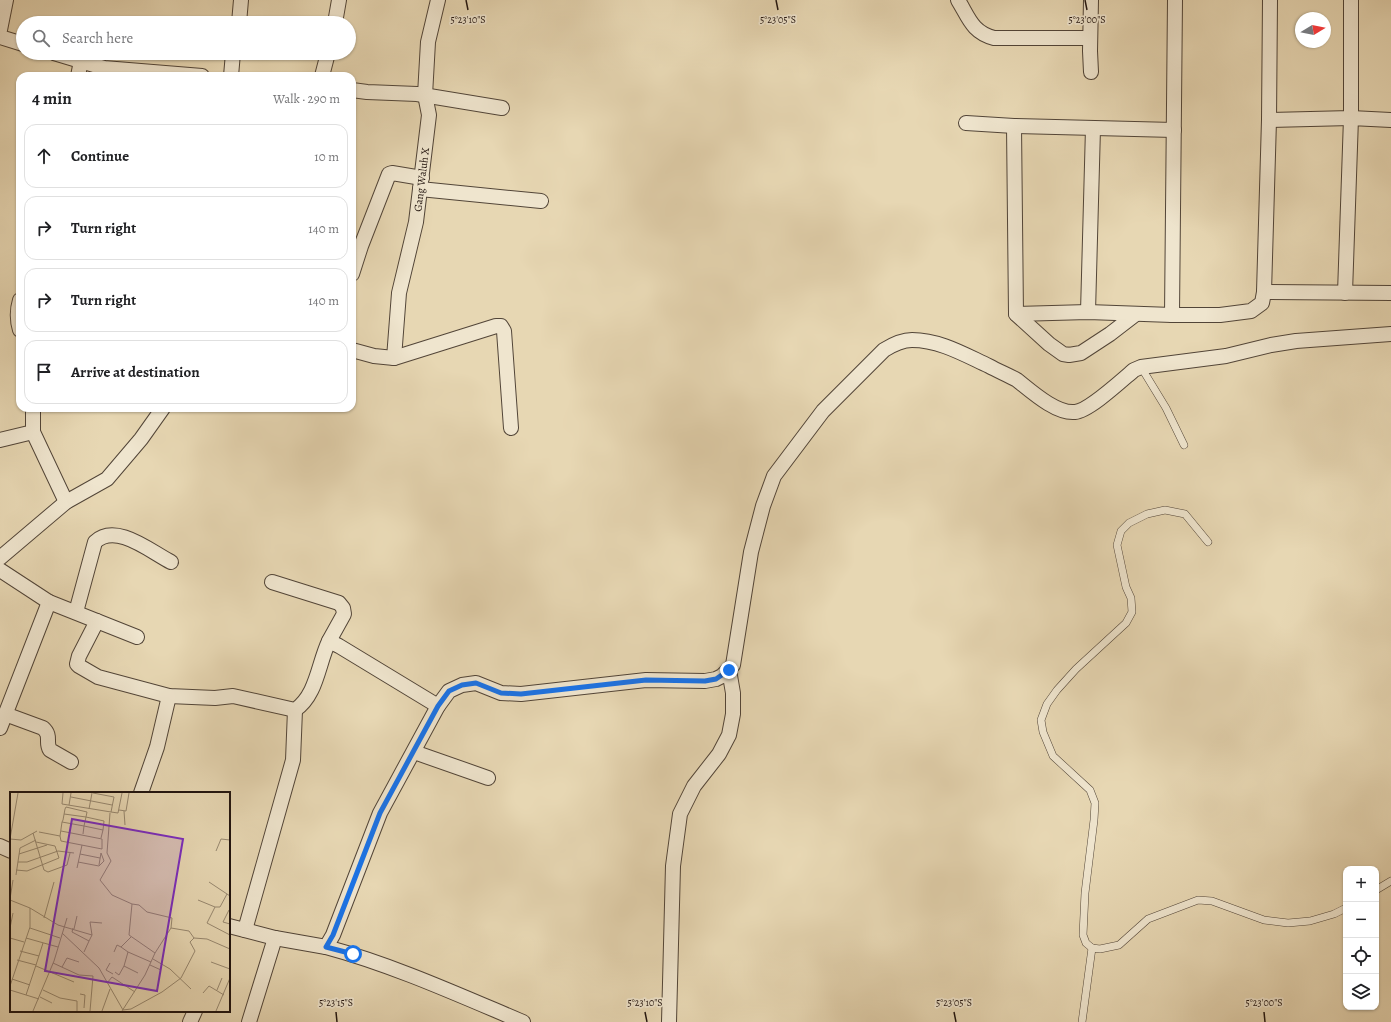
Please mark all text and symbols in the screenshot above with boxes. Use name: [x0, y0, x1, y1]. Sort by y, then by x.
north arrow: [1295, 12, 1331, 48]
text: 5°23'10"S: [450, 13, 486, 26]
text: 5°23'05"S: [760, 13, 796, 26]
text: 5°23'00"S: [1069, 13, 1105, 26]
search box: [16, 16, 356, 60]
icon: search: [30, 27, 52, 49]
text: Search here: [62, 28, 133, 48]
text: 4 min: [32, 87, 72, 110]
text: Walk · 290 m: [273, 90, 340, 107]
icon: ahead: [33, 145, 55, 167]
text: Continue: [71, 146, 129, 166]
street label: Gang Waluh X: [410, 146, 433, 212]
text: 10 m: [314, 148, 339, 165]
icon: right: [33, 217, 55, 239]
text: Turn right: [71, 218, 136, 238]
text: 140 m: [308, 220, 339, 237]
icon: right: [33, 289, 55, 311]
text: Turn right: [71, 290, 136, 310]
text: 140 m: [308, 292, 339, 309]
icon: arrive: [33, 361, 55, 383]
text: Arrive at destination: [71, 362, 200, 382]
route end: [720, 661, 738, 679]
inset map: [10, 792, 230, 1012]
map controls: [1343, 866, 1379, 1010]
button: +: [1343, 866, 1379, 902]
button: −: [1343, 902, 1379, 938]
button: locate: [1343, 938, 1379, 974]
route start: [344, 945, 362, 963]
button: layers: [1343, 974, 1379, 1010]
text: 5°23'15"S: [319, 996, 353, 1009]
text: 5°23'10"S: [627, 996, 663, 1009]
text: 5°23'05"S: [936, 996, 972, 1009]
text: 5°23'00"S: [1246, 996, 1282, 1009]

